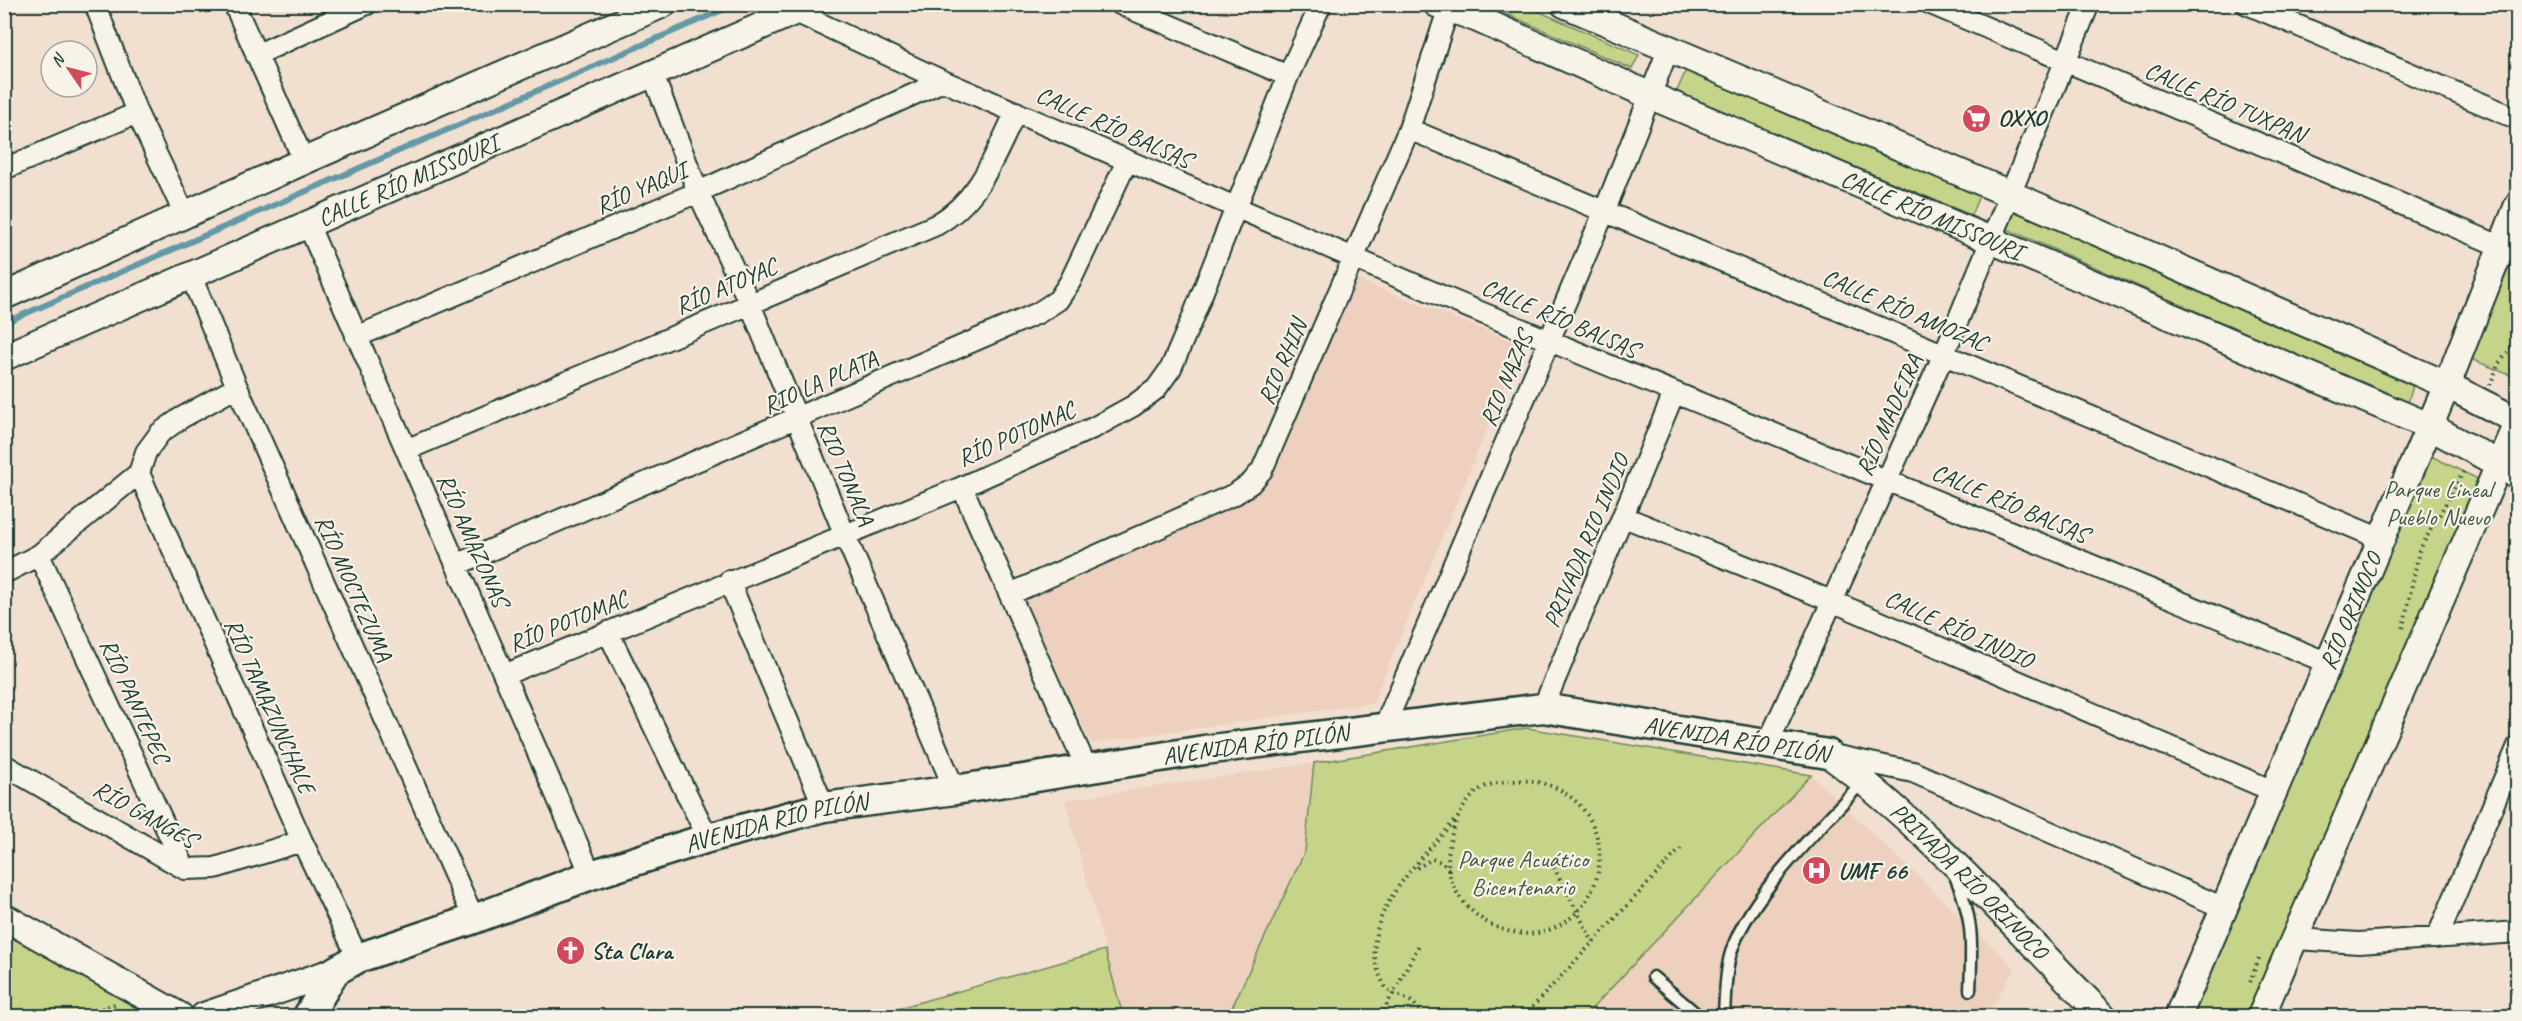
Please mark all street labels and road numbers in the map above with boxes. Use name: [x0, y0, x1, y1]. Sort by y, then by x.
street label: CALLE RÍO TUXPAN: [2140, 55, 2313, 151]
street label: CALLE RÍO BALSAS: [1032, 79, 1200, 176]
street label: CALLE RÍO MISSOURI: [313, 126, 508, 233]
street label: RÍO YAQUI: [591, 153, 696, 221]
street label: CALLE RÍO MISSOURI: [1836, 163, 2032, 269]
street label: RÍO ATOYAC: [671, 250, 784, 321]
street label: CALLE RÍO AMOZAC: [1818, 262, 1994, 359]
street label: CALLE RÍO BALSAS: [1477, 272, 1647, 366]
street label: RIO RHIN: [1251, 312, 1315, 409]
street label: RIO NAZAS: [1473, 323, 1541, 431]
street label: RIO LA PLATA: [758, 343, 883, 421]
street label: RÍO MADEIRA: [1849, 349, 1929, 480]
street label: RÍO POTOMAC: [953, 394, 1082, 473]
street label: RIO TONALA: [811, 416, 882, 530]
street label: PRIVADA RIO INDIO: [1536, 448, 1637, 632]
street label: CALLE RÍO BALSAS: [1927, 457, 2097, 551]
street label: RÍO AMAZONAS: [430, 469, 517, 615]
street label: RÍO MOCTEZUMA: [308, 510, 400, 666]
street label: RÍO ORINOCO: [2313, 547, 2389, 674]
street label: RÍO POTOMAC: [504, 583, 634, 658]
street label: CALLE RÍO INDIO: [1880, 583, 2041, 676]
street label: RÍO TAMAZUNCHALE: [218, 614, 323, 801]
street label: RÍO PANTEPEC: [93, 634, 178, 771]
street label: AVENIDA RÍO PILÓN: [1642, 710, 1835, 770]
street label: AVENIDA RÍO PILÓN: [1160, 717, 1353, 771]
street label: RÍO GANGES: [88, 773, 206, 857]
street label: AVENIDA RÍO PILÓN: [681, 786, 873, 859]
street label: PRIVADA RÍO ORINOCO: [1884, 796, 2056, 967]

